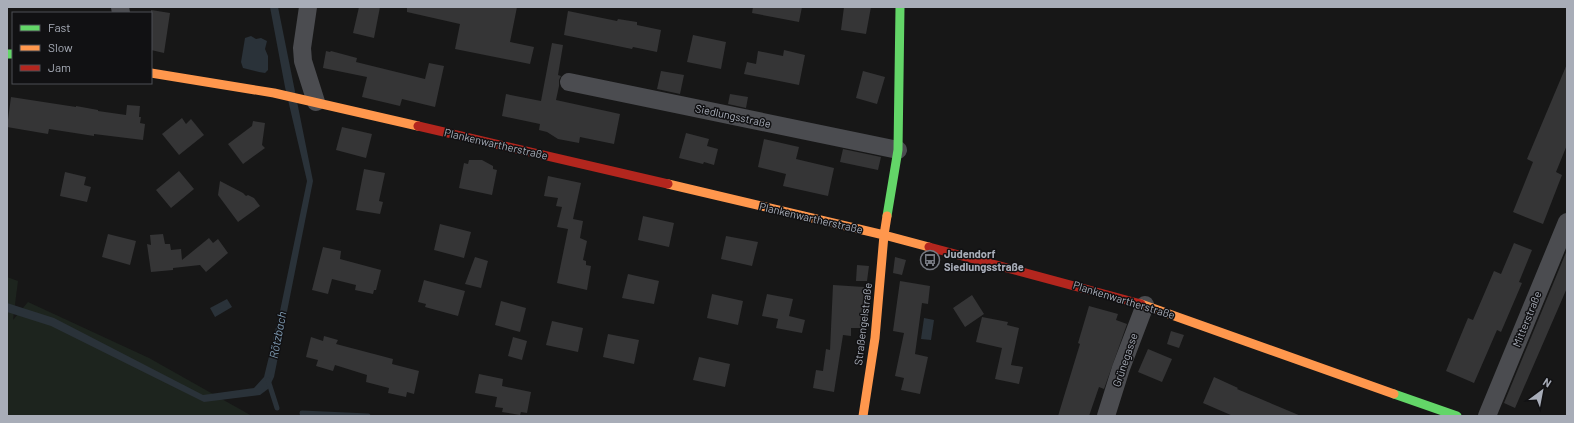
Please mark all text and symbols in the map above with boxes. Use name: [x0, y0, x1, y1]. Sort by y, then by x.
legend: [12, 12, 152, 84]
text: Fast: [48, 20, 71, 34]
text: Slow: [48, 40, 73, 54]
text: Jam: [48, 60, 71, 74]
street label: Siedlungsstraße: [694, 101, 772, 130]
street label: Plankenwartherstraße: [443, 125, 549, 162]
street label: Plankenwartherstraße: [758, 199, 864, 236]
place label: Judendorf Siedlungsstraße: [944, 247, 1024, 273]
bus stop icon: Judendorf Siedlungsstraße: [919, 249, 941, 271]
street label: Plankenwartherstraße: [1072, 278, 1177, 321]
street label: Straßengelstraße: [851, 282, 874, 366]
street label: Mitterstraße: [1509, 289, 1544, 349]
water label: Rötzbach: [266, 310, 288, 360]
street label: Grünegasse: [1109, 331, 1140, 389]
north arrow: [1522, 371, 1562, 411]
text: N: [1541, 375, 1554, 390]

